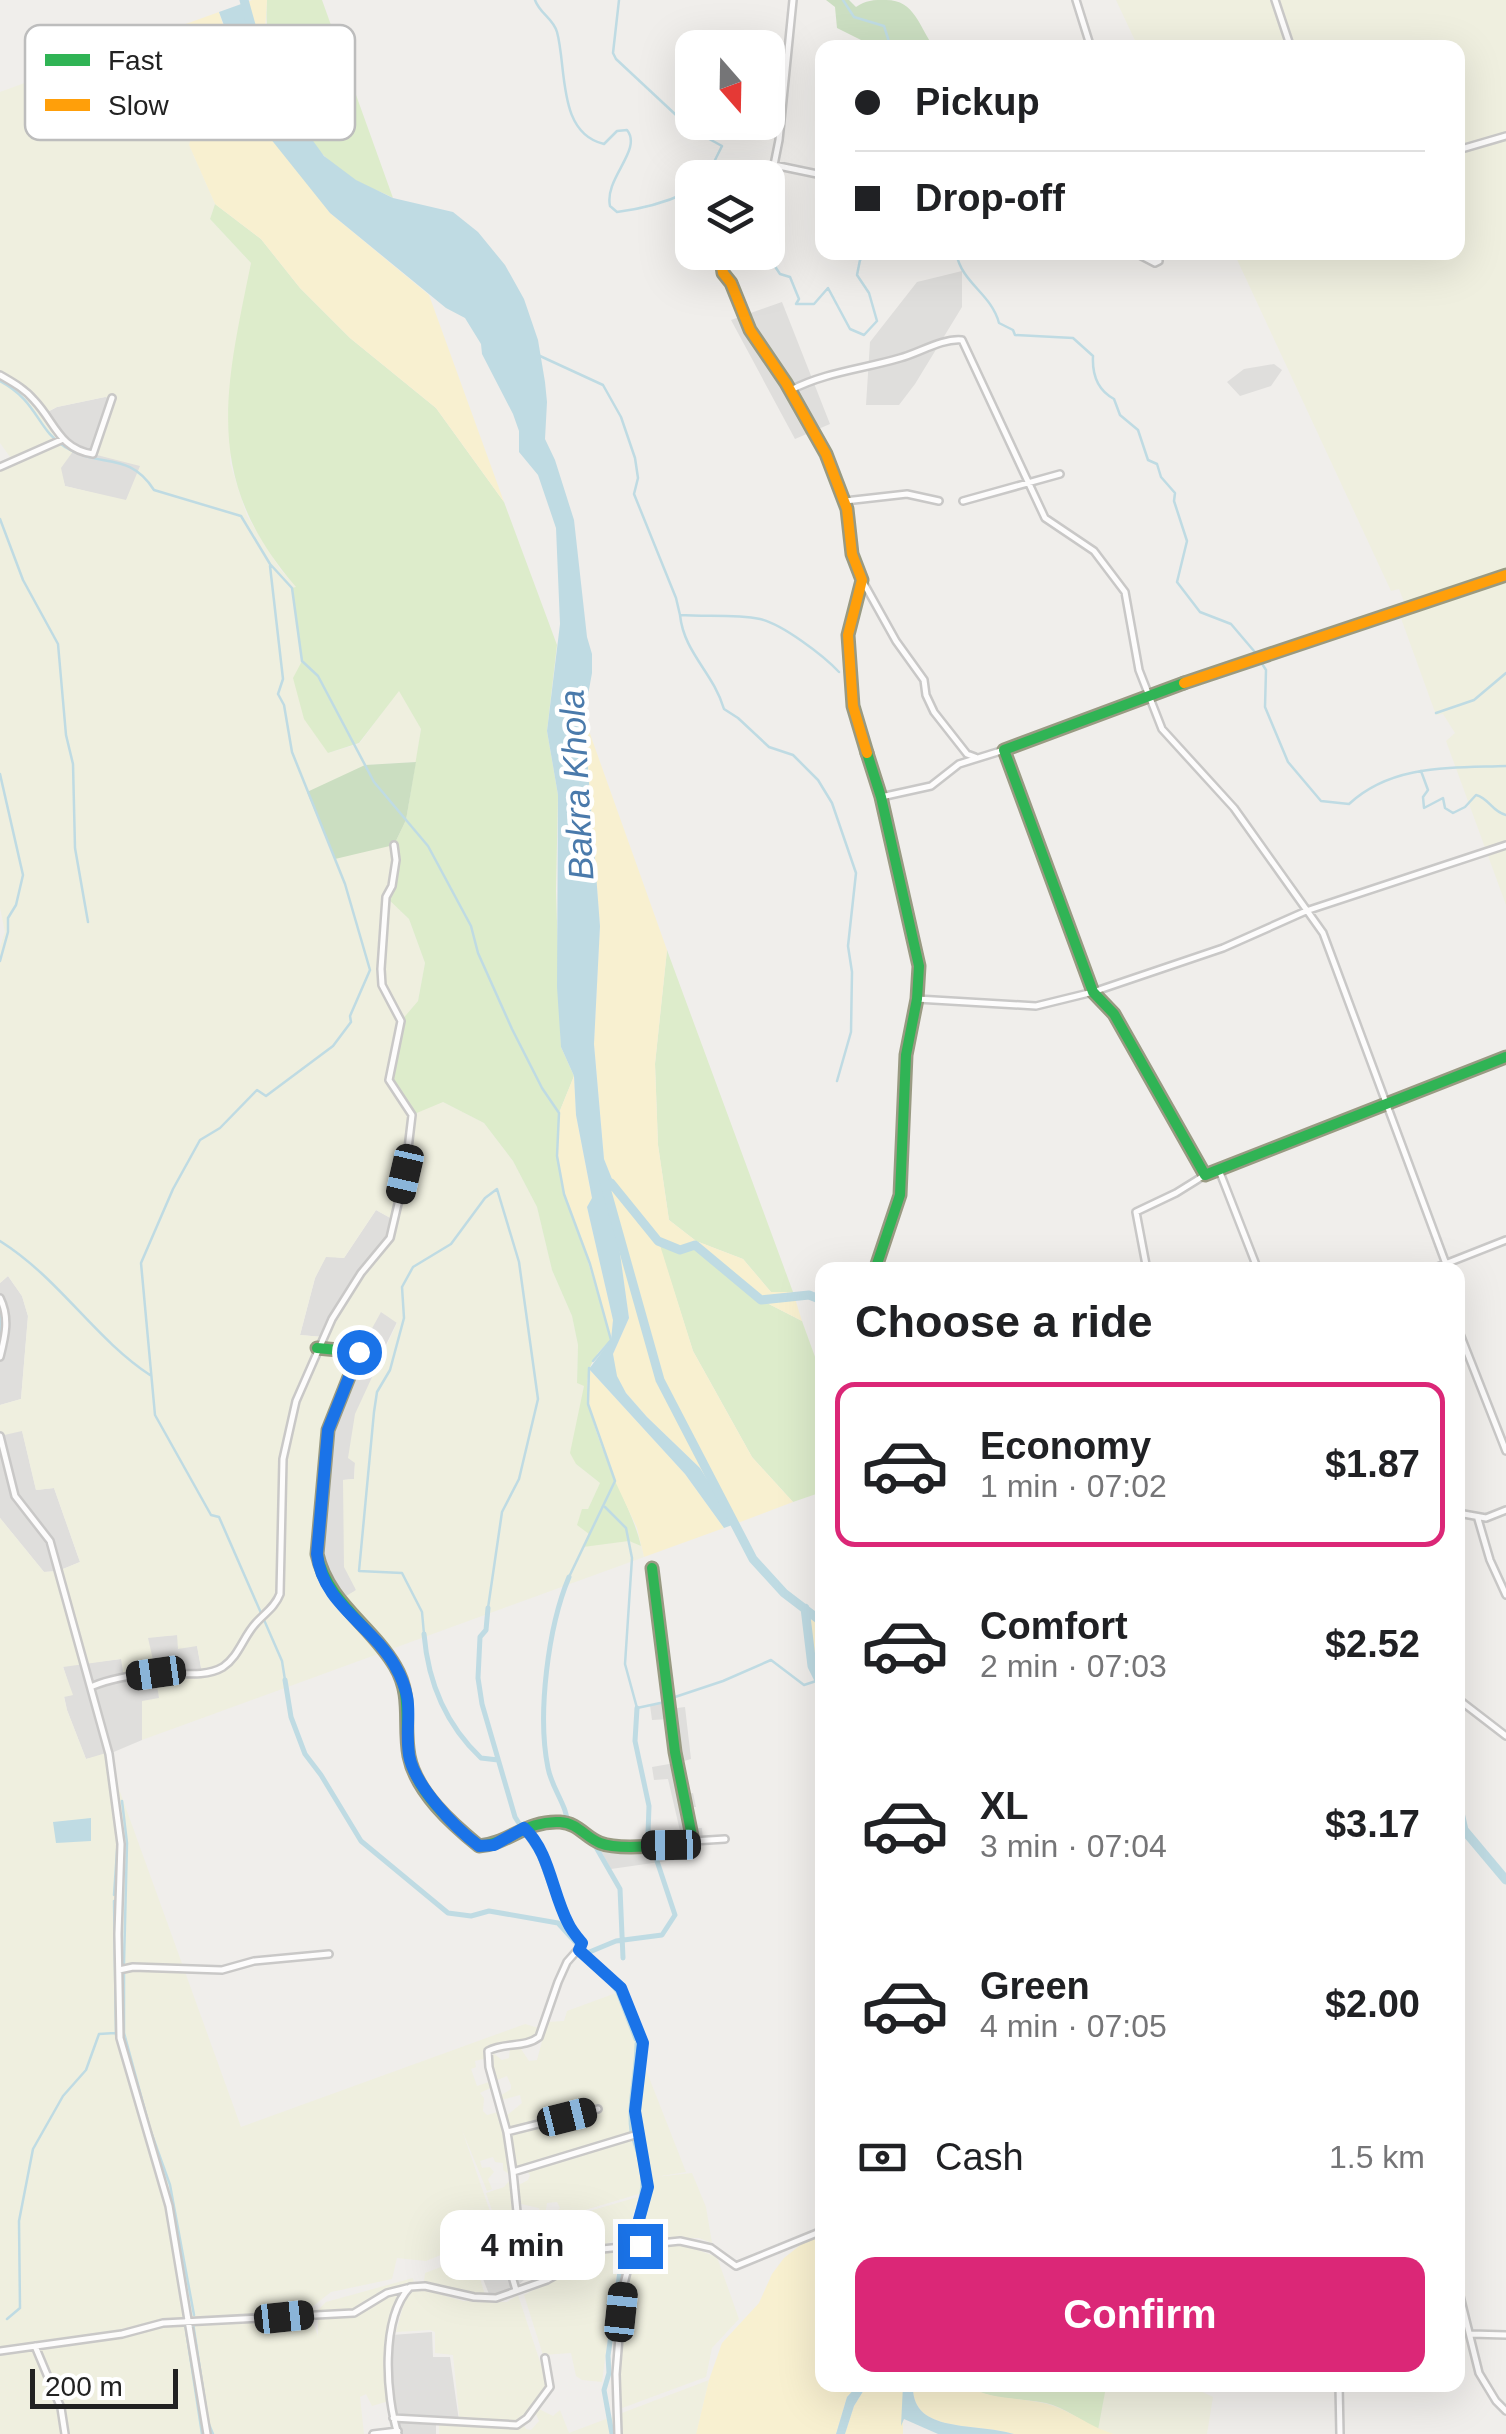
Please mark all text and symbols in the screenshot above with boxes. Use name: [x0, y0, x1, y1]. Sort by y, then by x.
legend: [25, 25, 355, 140]
north arrow: [675, 30, 785, 140]
map controls: [675, 30, 785, 270]
text: Fast: [108, 45, 163, 76]
text: Pickup: [915, 81, 1040, 123]
text: Slow: [108, 90, 169, 121]
button: layers: [675, 160, 785, 270]
text: Drop-off: [915, 177, 1065, 219]
water label: Bakra Khola: [552, 689, 600, 881]
car: [384, 1141, 426, 1207]
text: Choose a ride: [855, 1296, 1153, 1347]
route start: [337, 1330, 382, 1375]
icon: car: [860, 1420, 950, 1510]
text: Economy: [980, 1425, 1151, 1467]
text: $1.87: [1325, 1443, 1420, 1485]
text: 1 min · 07:02: [980, 1468, 1167, 1504]
icon: car: [860, 1600, 950, 1690]
text: Comfort: [980, 1605, 1128, 1647]
text: $2.52: [1325, 1623, 1420, 1665]
text: 2 min · 07:03: [980, 1648, 1167, 1684]
car: [124, 1654, 188, 1692]
icon: car: [860, 1780, 950, 1870]
text: XL: [980, 1785, 1029, 1827]
text: $3.17: [1325, 1803, 1420, 1845]
text: 3 min · 07:04: [980, 1828, 1167, 1864]
car: [641, 1829, 701, 1861]
icon: car: [860, 1960, 950, 2050]
text: Green: [980, 1965, 1090, 2007]
text: $2.00: [1325, 1983, 1420, 2025]
text: 4 min · 07:05: [980, 2008, 1167, 2044]
car: [534, 2095, 600, 2139]
icon: cash: [855, 2130, 910, 2185]
text: Cash: [935, 2136, 1024, 2178]
text: 1.5 km: [1329, 2139, 1425, 2175]
callout: 4 min: [440, 2211, 605, 2281]
route end: [618, 2224, 663, 2269]
text: 4 min: [481, 2227, 564, 2263]
button: Confirm: [855, 2257, 1425, 2372]
car: [603, 2281, 639, 2343]
car: [253, 2299, 315, 2335]
scale bar: [30, 2364, 178, 2408]
text: 200 m: [45, 2371, 123, 2402]

